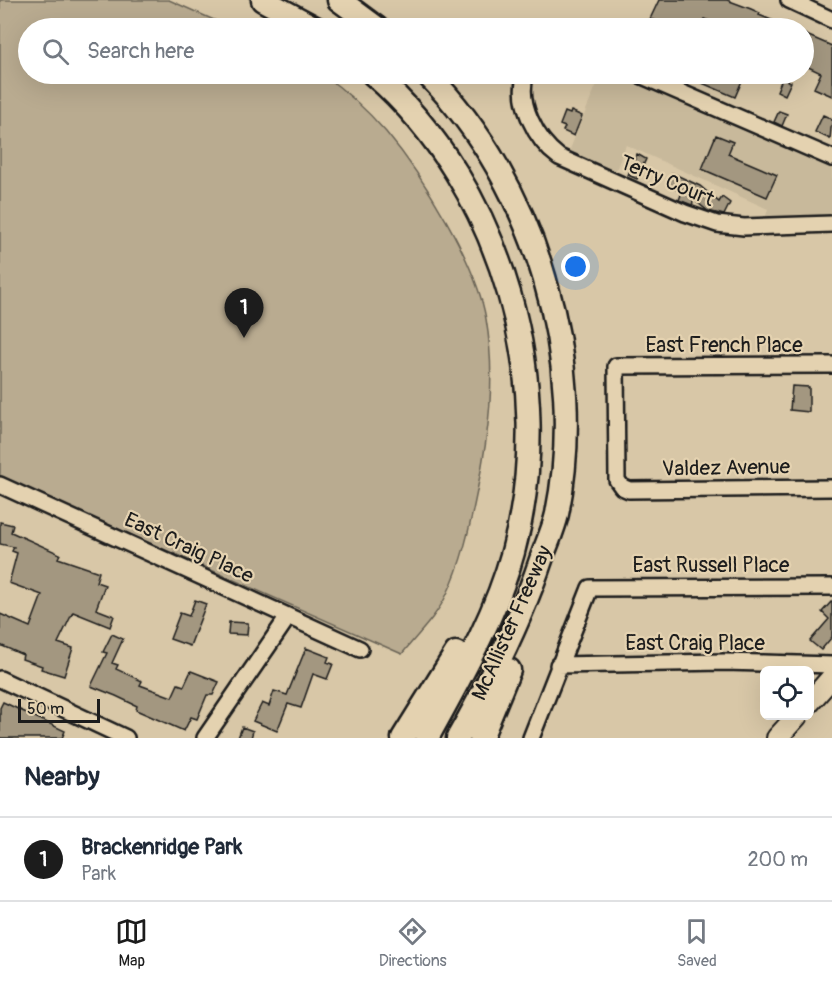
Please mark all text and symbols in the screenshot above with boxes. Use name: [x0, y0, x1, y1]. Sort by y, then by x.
search box: [18, 18, 814, 84]
icon: search: [39, 35, 72, 68]
text: Search here: [87, 37, 194, 65]
street label: Terry Court: [616, 149, 719, 213]
your location: [561, 252, 590, 281]
pin: 1: [224, 288, 264, 338]
street label: East French Place: [645, 332, 803, 359]
street label: Valdez Avenue: [662, 453, 791, 483]
street label: East Craig Place: [120, 506, 259, 590]
street label: McAllister Freeway: [466, 541, 558, 705]
street label: East Russell Place: [633, 552, 790, 579]
street label: East Craig Place: [625, 630, 765, 657]
map controls: [760, 666, 814, 720]
button: locate: [760, 666, 814, 720]
scale bar: [18, 696, 100, 724]
text: 50 m: [27, 699, 64, 719]
text: Nearby: [24, 761, 100, 793]
text: Brackenridge Park: [81, 833, 242, 861]
text: 1: [40, 847, 47, 872]
text: 200 m: [747, 847, 808, 872]
text: Park: [81, 861, 116, 886]
tab: Map: [115, 915, 148, 971]
tab: Directions: [379, 915, 447, 971]
tab: Saved: [677, 915, 717, 971]

